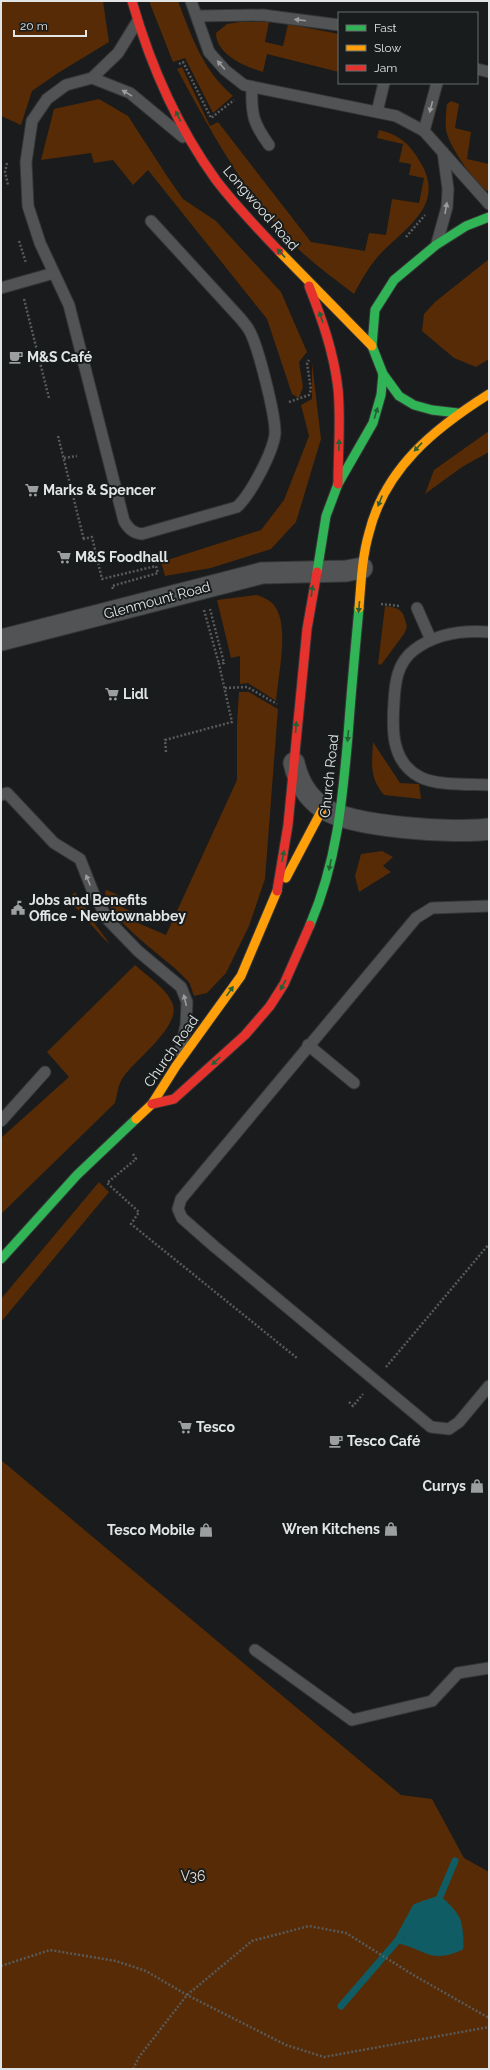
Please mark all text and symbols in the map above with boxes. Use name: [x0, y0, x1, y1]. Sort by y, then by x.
scale bar: [14, 12, 86, 38]
legend: [338, 12, 478, 84]
one-way arrow: [294, 17, 306, 23]
text: 20 m: [20, 19, 48, 33]
text: Fast: [374, 21, 397, 35]
text: Slow: [374, 41, 401, 55]
one-way arrow: [216, 59, 225, 70]
text: Jam: [374, 61, 397, 75]
one-way arrow: [121, 90, 133, 97]
one-way arrow: [428, 101, 434, 113]
one-way arrow: [175, 110, 181, 122]
street label: Longwood Road: [220, 162, 302, 254]
one-way arrow: [443, 202, 449, 214]
one-way arrow: [276, 248, 286, 258]
one-way arrow: [318, 311, 324, 323]
cafe icon: M&S Café: [8, 349, 24, 365]
place label: M&S Café: [27, 349, 93, 365]
one-way arrow: [373, 407, 379, 419]
one-way arrow: [336, 438, 342, 451]
one-way arrow: [413, 442, 422, 452]
supermarket icon: Marks & Spencer: [24, 482, 40, 498]
place label: Marks & Spencer: [43, 482, 156, 498]
one-way arrow: [377, 495, 383, 507]
supermarket icon: M&S Foodhall: [56, 549, 72, 565]
place label: M&S Foodhall: [75, 549, 169, 565]
street label: Glenmount Road: [102, 578, 212, 622]
one-way arrow: [309, 585, 315, 597]
one-way arrow: [355, 601, 362, 613]
supermarket icon: Lidl: [104, 686, 120, 702]
place label: Lidl: [123, 686, 149, 702]
one-way arrow: [293, 721, 300, 733]
one-way arrow: [344, 730, 351, 742]
street label: Church Road: [317, 734, 341, 818]
one-way arrow: [280, 850, 286, 862]
one-way arrow: [327, 859, 333, 871]
one-way arrow: [84, 873, 90, 885]
place label: Jobs and Benefits Office - Newtownabbey: [29, 892, 186, 924]
public building icon: Jobs and Benefits Office - Newtownabbey: [10, 900, 26, 916]
one-way arrow: [279, 979, 286, 991]
one-way arrow: [226, 986, 234, 997]
one-way arrow: [182, 994, 188, 1006]
street label: Church Road: [140, 1012, 202, 1090]
one-way arrow: [210, 1056, 221, 1065]
supermarket icon: Tesco: [177, 1419, 193, 1435]
place label: Tesco: [196, 1419, 235, 1435]
cafe icon: Tesco Café: [328, 1433, 344, 1449]
place label: Tesco Café: [347, 1433, 421, 1449]
place label: Currys: [422, 1478, 466, 1494]
shop icon: Currys: [469, 1478, 485, 1494]
place label: Wren Kitchens: [282, 1521, 380, 1537]
shop icon: Wren Kitchens: [383, 1521, 399, 1537]
place label: Tesco Mobile: [107, 1522, 196, 1538]
shop icon: Tesco Mobile: [198, 1522, 214, 1538]
park label: V36: [180, 1868, 206, 1884]

